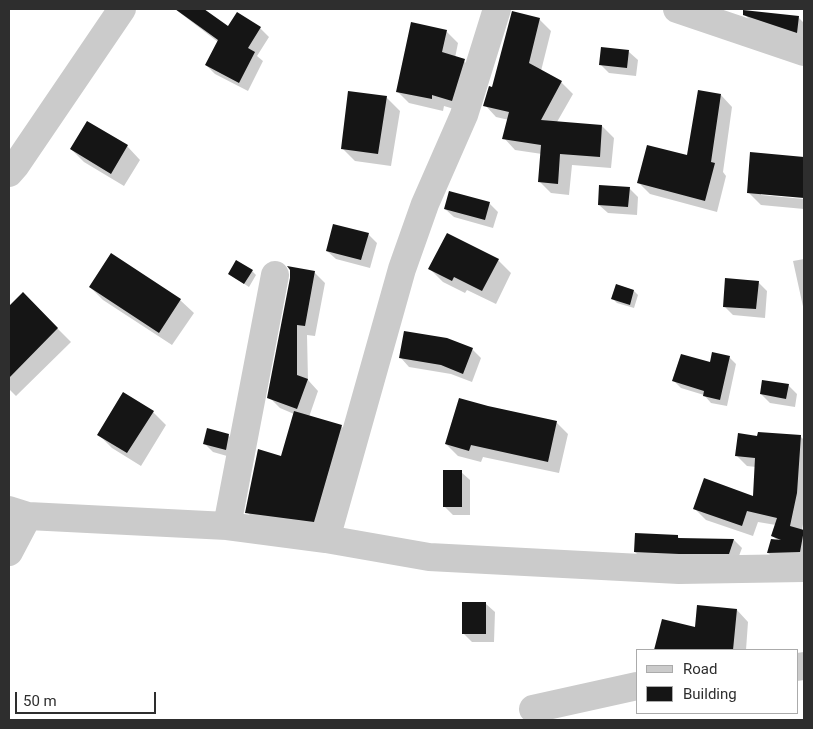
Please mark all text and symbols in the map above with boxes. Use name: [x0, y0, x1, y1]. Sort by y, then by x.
legend: [636, 649, 798, 714]
text: Road: [683, 660, 717, 678]
scale bar: [18, 682, 159, 714]
text: Building: [683, 685, 737, 703]
text: 50 m: [23, 692, 57, 710]

